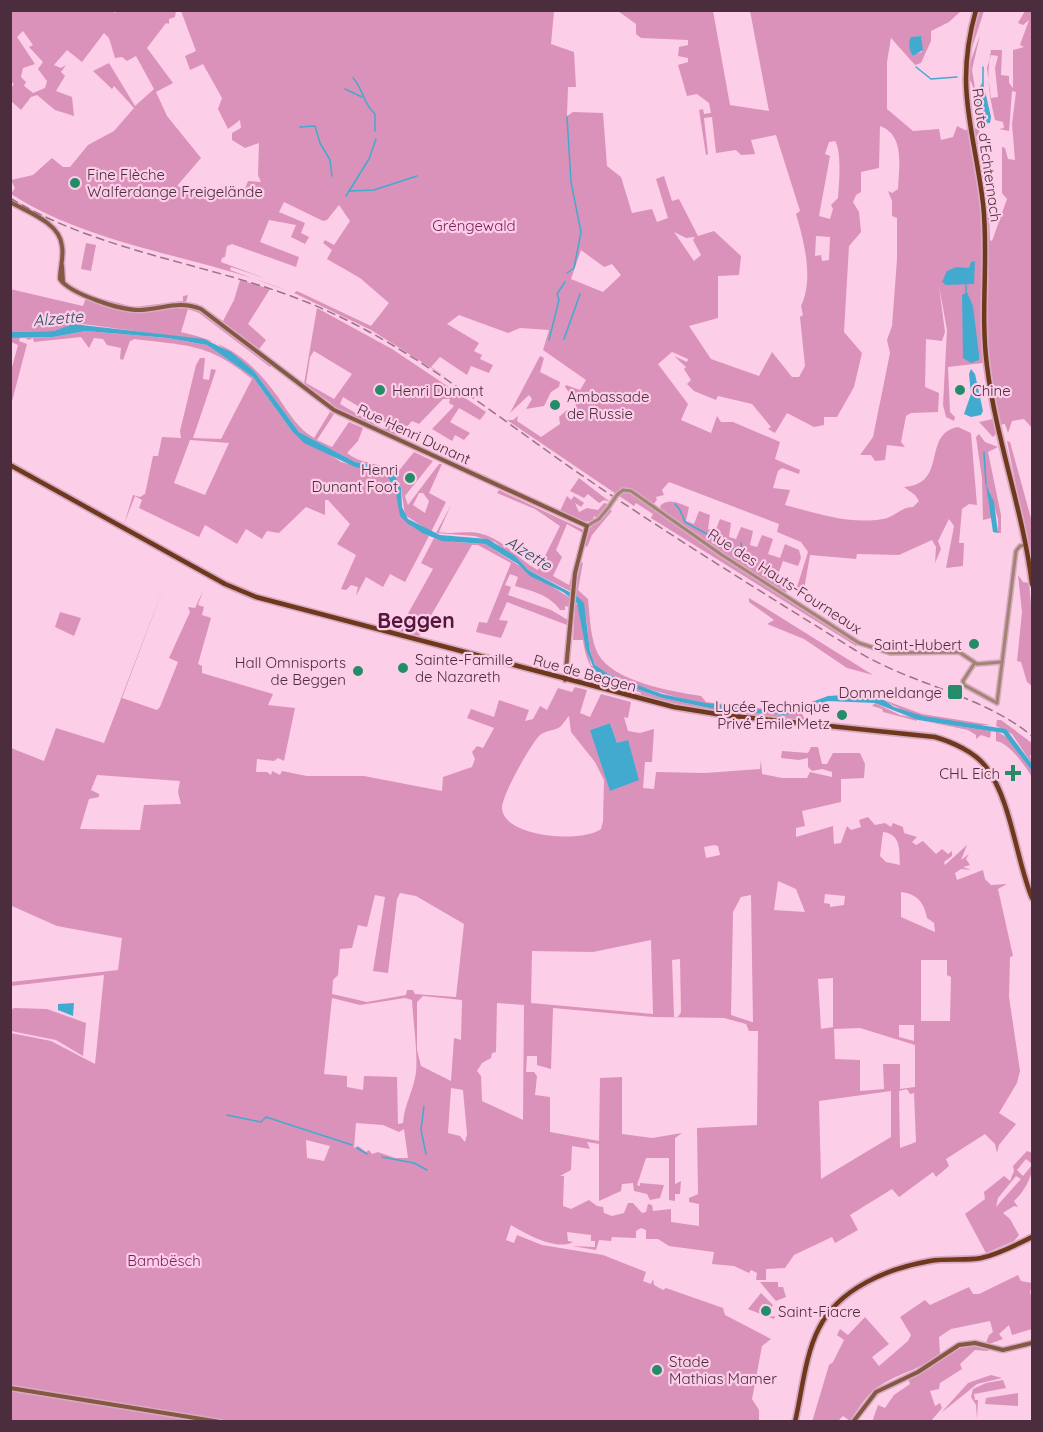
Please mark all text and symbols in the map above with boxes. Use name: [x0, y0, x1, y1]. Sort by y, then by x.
street label: Route d'Echternach: [968, 87, 1006, 223]
place label: Fine Flèche Walferdange Freigelände: [87, 165, 263, 201]
marker: Fine Flèche Walferdange Freigelände: [68, 176, 82, 190]
park label: Gréngewald: [432, 216, 516, 235]
water label: Alzette: [32, 306, 85, 330]
place label: Henri Dunant: [392, 381, 484, 400]
place label: Chine: [972, 381, 1011, 400]
marker: Henri Dunant: [373, 383, 387, 397]
marker: Chine: [953, 383, 967, 397]
place label: Ambassade de Russie: [567, 387, 649, 423]
marker: Ambassade de Russie: [548, 398, 562, 412]
street label: Rue Henri Dunant: [354, 399, 474, 469]
place label: Henri Dunant Foot: [312, 460, 398, 496]
marker: Henri Dunant Foot: [403, 471, 417, 485]
street label: Rue des Hauts-Fourneaux: [704, 524, 866, 638]
water label: Alzette: [502, 531, 556, 575]
district label: Beggen: [377, 607, 455, 633]
place label: Saint-Hubert: [874, 635, 962, 654]
marker: Saint-Hubert: [967, 637, 981, 651]
place label: Sainte-Famille de Nazareth: [415, 650, 513, 686]
street label: Rue de Beggen: [531, 650, 639, 696]
place label: Hall Omnisports de Beggen: [235, 653, 346, 689]
marker: Sainte-Famille de Nazareth: [396, 661, 410, 675]
marker: Hall Omnisports de Beggen: [351, 664, 365, 678]
place label: Dommeldange: [839, 683, 942, 702]
marker: Dommeldange: [946, 683, 964, 701]
place label: Lycée Technique Privé Émile Metz: [715, 697, 830, 733]
marker: Lycée Technique Privé Émile Metz: [835, 708, 849, 722]
place label: CHL Eich: [939, 764, 1000, 783]
marker: CHL Eich: [1004, 764, 1022, 782]
park label: Bambësch: [127, 1251, 201, 1270]
place label: Saint-Fiacre: [778, 1302, 861, 1321]
marker: Saint-Fiacre: [759, 1304, 773, 1318]
place label: Stade Mathias Mamer: [669, 1352, 777, 1388]
marker: Stade Mathias Mamer: [650, 1363, 664, 1377]

